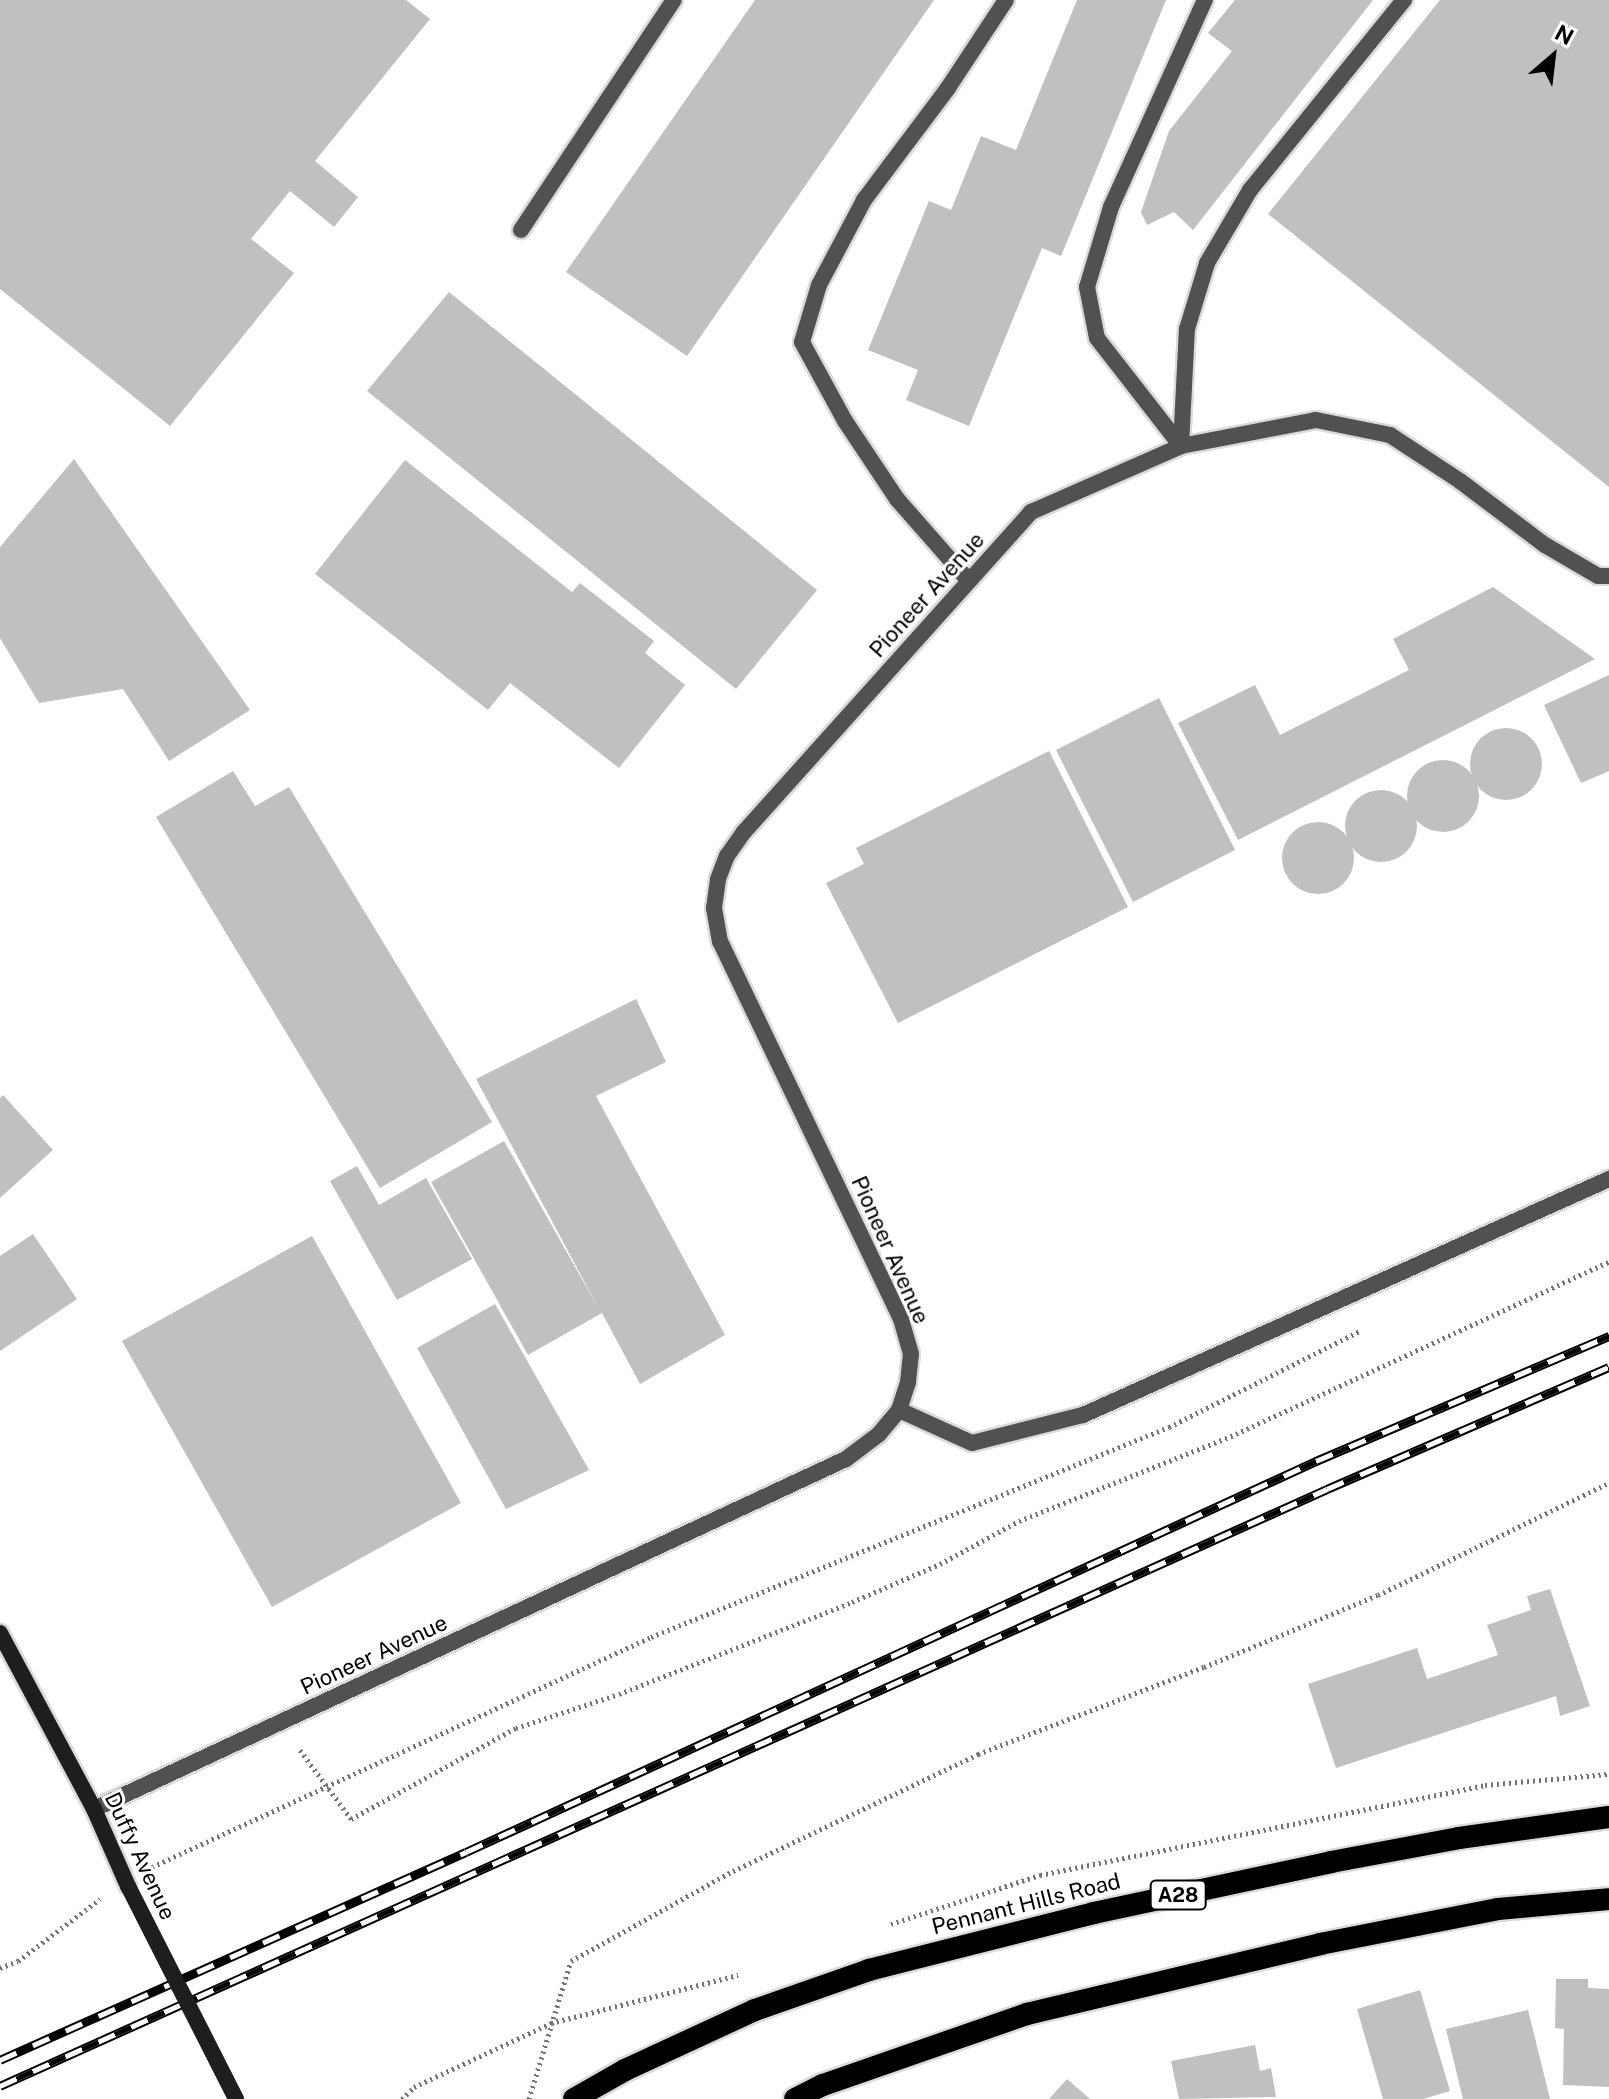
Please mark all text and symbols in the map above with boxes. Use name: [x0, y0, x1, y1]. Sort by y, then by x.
north arrow: [1513, 16, 1593, 96]
text: N: [1551, 19, 1578, 50]
street label: Pioneer Avenue: [864, 527, 990, 663]
street label: Pioneer Avenue: [846, 1172, 934, 1328]
street label: Pioneer Avenue: [296, 1609, 452, 1701]
street label: Duffy Avenue: [99, 1788, 181, 1924]
street label: Pennant Hills Road: [929, 1868, 1123, 1940]
road number: A28: [1148, 1879, 1208, 1911]

